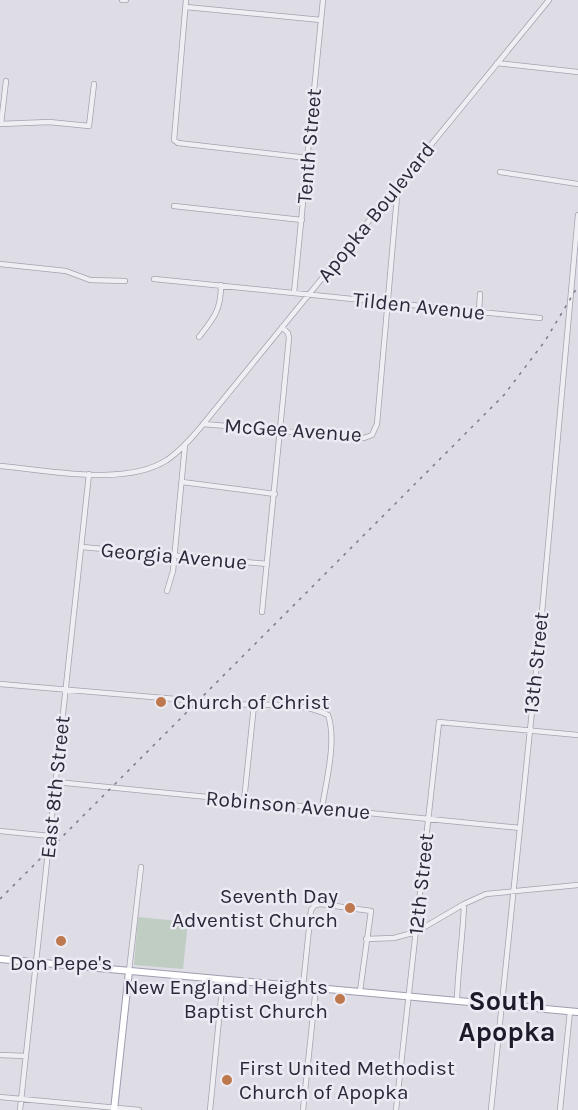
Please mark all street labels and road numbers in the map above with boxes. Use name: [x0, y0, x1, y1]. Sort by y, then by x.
street label: Tenth Street: [292, 87, 326, 205]
street label: Apopka Boulevard: [312, 137, 440, 287]
street label: Tilden Avenue: [352, 287, 486, 325]
street label: McGee Avenue: [223, 413, 363, 447]
street label: Georgia Avenue: [100, 538, 248, 574]
street label: 13th Street: [519, 611, 553, 715]
street label: East 8th Street: [36, 714, 74, 860]
street label: Robinson Avenue: [205, 786, 371, 824]
street label: 12th Street: [404, 832, 438, 936]

